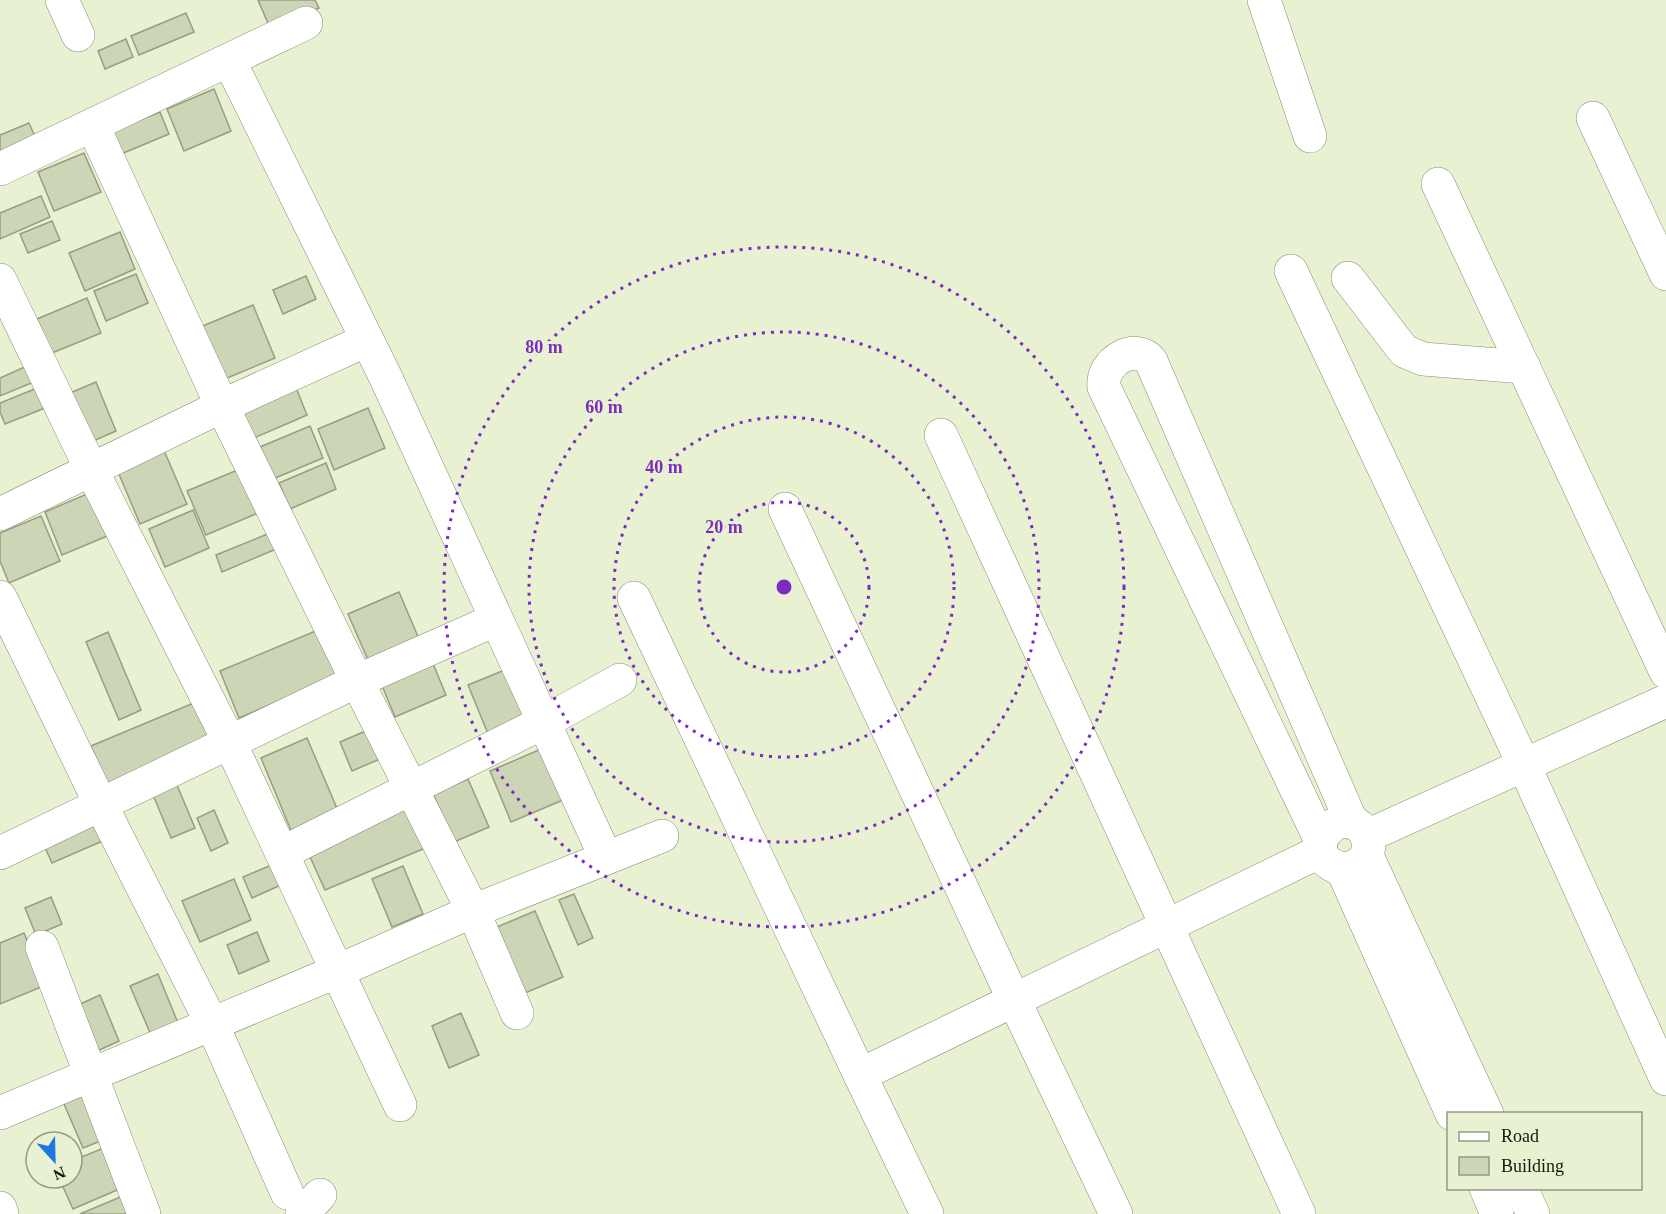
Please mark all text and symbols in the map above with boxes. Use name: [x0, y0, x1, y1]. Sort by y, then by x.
text: 80 m: [525, 337, 563, 357]
text: 60 m: [585, 397, 623, 417]
text: 40 m: [645, 457, 683, 477]
text: 20 m: [705, 517, 743, 537]
centre of rings: [774, 577, 794, 597]
legend: [1447, 1112, 1642, 1190]
text: Road: [1501, 1126, 1539, 1146]
north arrow: [24, 1130, 84, 1190]
text: Building: [1501, 1156, 1564, 1176]
text: N: [50, 1163, 68, 1184]

